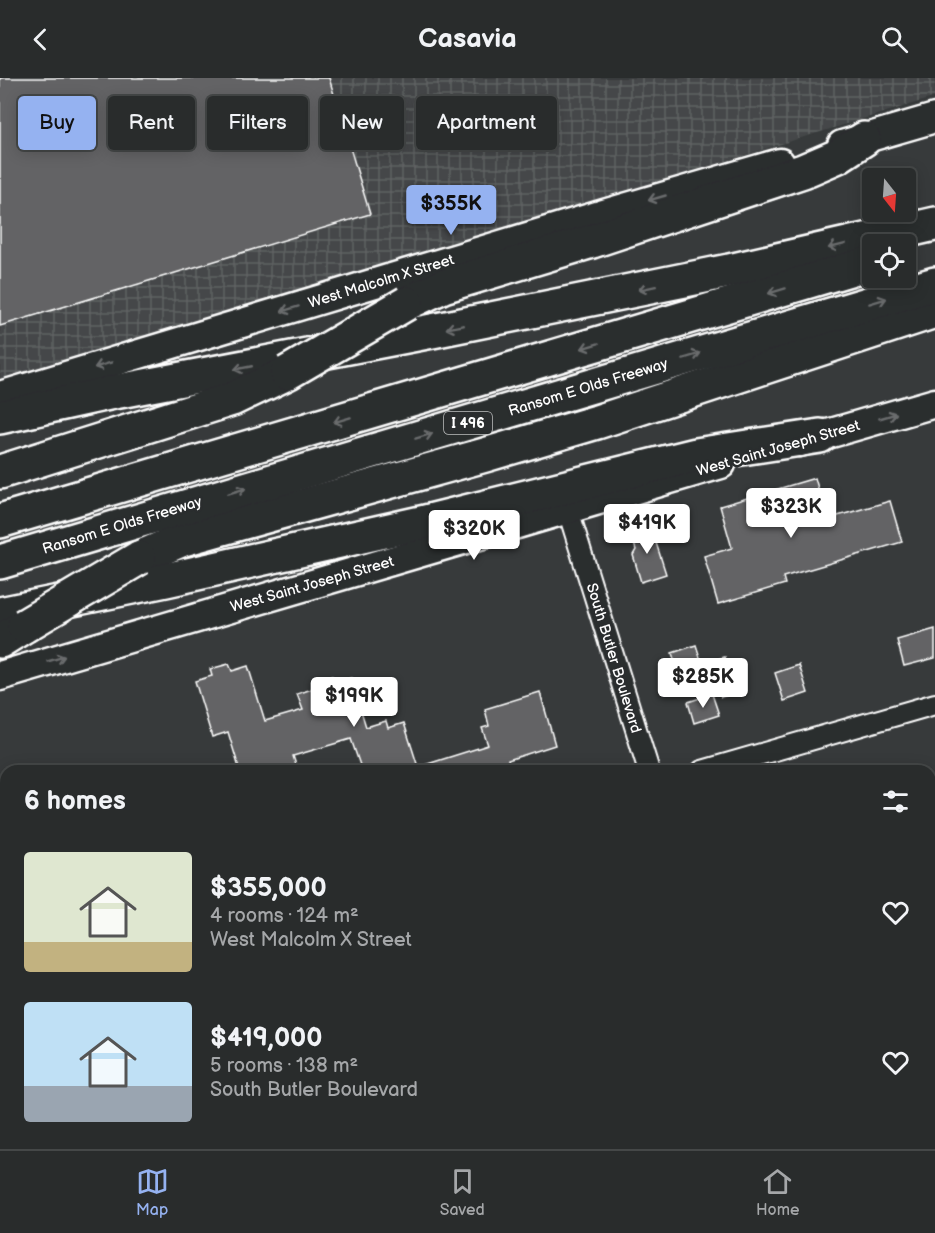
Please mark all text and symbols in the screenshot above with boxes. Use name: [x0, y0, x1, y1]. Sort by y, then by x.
icon: back: [24, 23, 57, 56]
text: Casavia: [418, 23, 517, 55]
icon: search: [878, 23, 911, 56]
chip: Buy: [18, 96, 96, 150]
chip: Rent: [108, 96, 195, 150]
chip: Filters: [207, 96, 308, 150]
chip: New: [320, 96, 404, 150]
chip: Apartment: [416, 96, 557, 150]
north arrow: [862, 168, 916, 222]
map controls: [862, 168, 916, 288]
pin: $355K: [409, 185, 493, 236]
text: $355K: [420, 192, 482, 216]
one-way arrow: [648, 193, 667, 204]
button: locate: [862, 234, 916, 288]
one-way arrow: [828, 240, 847, 252]
street label: West Malcolm X Street: [306, 250, 457, 313]
one-way arrow: [637, 283, 657, 294]
one-way arrow: [768, 286, 787, 297]
one-way arrow: [869, 295, 888, 306]
one-way arrow: [281, 304, 300, 315]
one-way arrow: [446, 321, 465, 333]
one-way arrow: [581, 341, 600, 352]
one-way arrow: [682, 350, 701, 361]
street label: Ransom E Olds Freeway: [506, 354, 670, 421]
one-way arrow: [94, 360, 113, 371]
one-way arrow: [234, 363, 254, 374]
one-way arrow: [879, 410, 898, 422]
road number: I 496: [444, 412, 492, 434]
one-way arrow: [333, 415, 352, 426]
street label: West Saint Joseph Street: [694, 416, 862, 481]
one-way arrow: [414, 430, 433, 441]
one-way arrow: [227, 485, 246, 496]
pin: $323K: [749, 488, 833, 539]
street label: Ransom E Olds Freeway: [40, 492, 204, 559]
text: $323K: [760, 495, 822, 519]
pin: $419K: [605, 504, 689, 555]
pin: $320K: [432, 510, 516, 561]
text: $419K: [618, 511, 676, 535]
text: $320K: [443, 517, 505, 541]
street label: West Saint Joseph Street: [228, 552, 396, 617]
street label: South Butler Boulevard: [582, 581, 645, 735]
one-way arrow: [46, 653, 65, 664]
pin: $285K: [661, 658, 745, 709]
text: $285K: [672, 665, 734, 689]
pin: $199K: [312, 677, 396, 728]
text: $199K: [325, 684, 383, 708]
icon: filters: [879, 785, 912, 818]
text: 6 homes: [24, 786, 126, 817]
text: $355,000: [210, 873, 327, 904]
icon: home: [72, 876, 144, 948]
icon: heart: [879, 896, 912, 929]
text: 4 rooms · 124 m²: [210, 904, 359, 928]
text: West Malcolm X Street: [210, 928, 412, 952]
text: $419,000: [210, 1023, 322, 1054]
icon: home: [72, 1026, 144, 1098]
icon: heart: [879, 1046, 912, 1079]
text: 5 rooms · 138 m²: [210, 1054, 358, 1078]
text: South Butler Boulevard: [210, 1078, 418, 1102]
tab: Map: [136, 1165, 169, 1220]
tab: Saved: [440, 1165, 485, 1220]
tab: Home: [756, 1165, 799, 1220]

